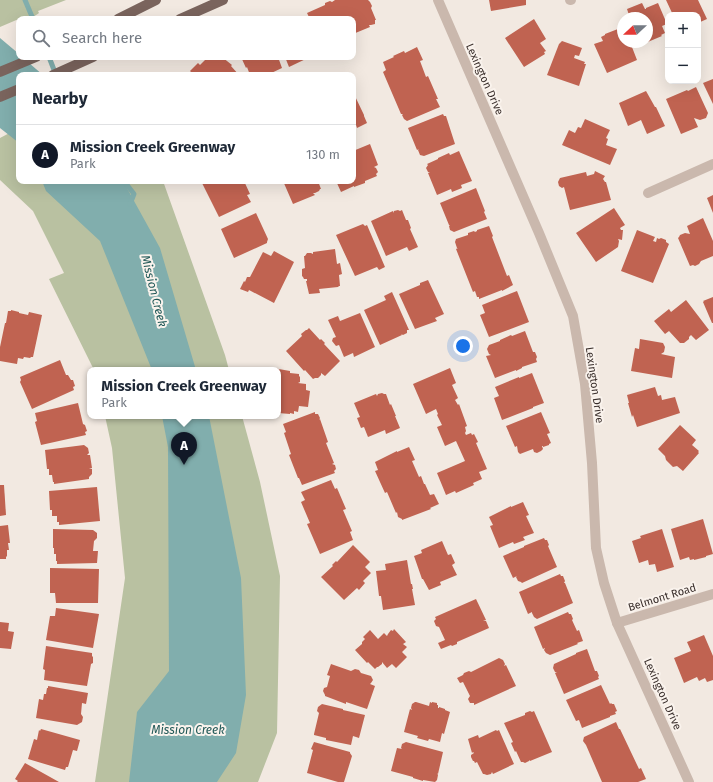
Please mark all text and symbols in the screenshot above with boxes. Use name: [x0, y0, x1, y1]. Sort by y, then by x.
north arrow: [617, 12, 653, 48]
map controls: [665, 12, 701, 84]
button: +: [665, 12, 701, 48]
search box: [16, 16, 356, 60]
icon: search: [30, 27, 52, 49]
text: Search here: [62, 29, 142, 47]
street label: Lexington Drive: [463, 41, 506, 117]
button: −: [665, 48, 701, 84]
text: Nearby: [32, 88, 87, 109]
text: Mission Creek Greenway: [70, 138, 235, 156]
text: A: [41, 147, 49, 162]
text: 130 m: [306, 147, 340, 162]
text: Park: [70, 156, 96, 171]
water label: Mission Creek: [138, 254, 170, 329]
your location: [453, 336, 473, 356]
street label: Lexington Drive: [583, 346, 606, 424]
popup: [87, 367, 281, 419]
text: Mission Creek Greenway: [101, 377, 267, 395]
text: Park: [101, 395, 127, 410]
pin: A: [171, 432, 197, 465]
street label: Belmont Road: [627, 581, 698, 614]
street label: Lexington Drive: [641, 656, 684, 732]
water label: Mission Creek: [151, 723, 225, 737]

